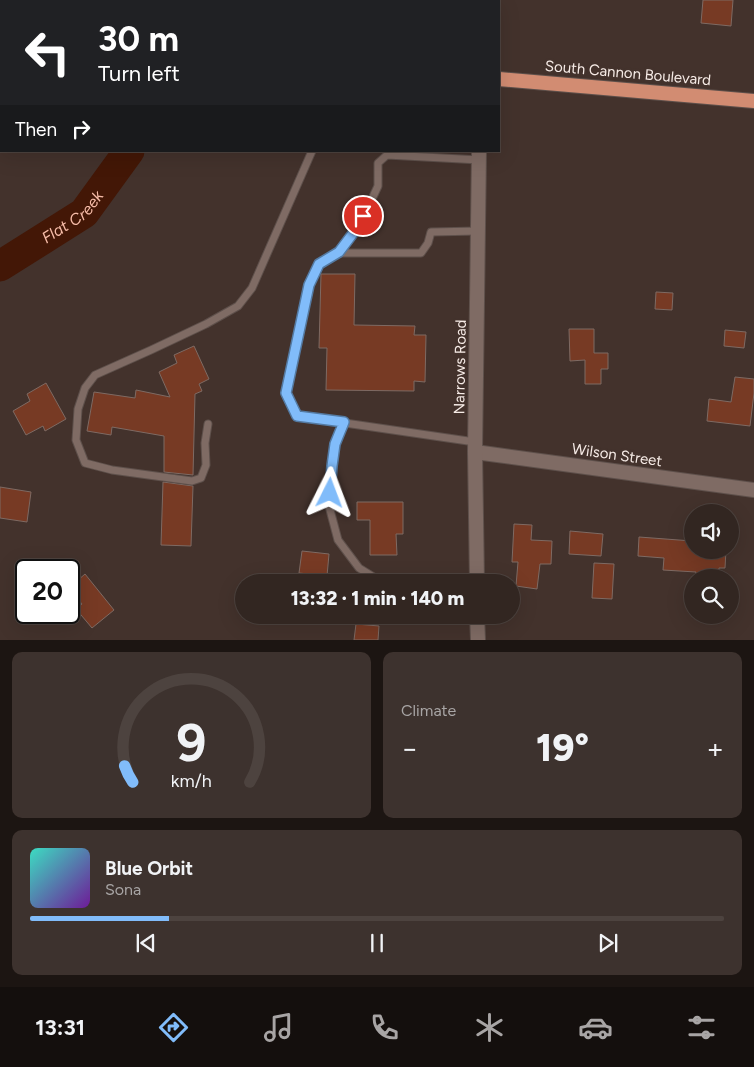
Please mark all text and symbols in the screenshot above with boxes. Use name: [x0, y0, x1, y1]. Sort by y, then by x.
text: 30 m: [98, 18, 179, 60]
icon: left: [15, 20, 80, 85]
street label: South Cannon Boulevard: [544, 57, 712, 89]
text: Turn left: [98, 60, 180, 87]
icon: right: [67, 115, 95, 143]
text: Then: [15, 118, 57, 141]
water label: Flat Creek: [38, 186, 108, 247]
pin: [342, 195, 384, 237]
icon: arrive: [349, 202, 377, 230]
street label: Narrows Road: [450, 319, 470, 415]
street label: Wilson Street: [571, 440, 664, 470]
position arrow: [303, 466, 355, 518]
map controls: [684, 504, 739, 624]
button: sound: [684, 504, 739, 559]
speed limit sign: 20: [15, 559, 80, 624]
button: search: [684, 569, 739, 624]
text: 13:32 · 1 min · 140 m: [291, 587, 464, 610]
text: Climate: [401, 701, 456, 720]
text: 9: [176, 712, 207, 774]
text: 19°: [536, 725, 589, 771]
text: −: [401, 731, 418, 765]
text: +: [707, 731, 724, 765]
text: km/h: [171, 770, 212, 791]
text: Blue Orbit: [105, 857, 193, 880]
text: Sona: [105, 880, 141, 899]
icon: previous: [132, 929, 160, 957]
icon: pause: [363, 929, 391, 957]
icon: next: [594, 929, 622, 957]
icon: directions: [156, 1010, 191, 1045]
icon: music: [261, 1010, 296, 1045]
icon: phone: [367, 1010, 402, 1045]
icon: climate: [472, 1010, 507, 1045]
icon: car: [578, 1010, 613, 1045]
icon: filters: [684, 1010, 719, 1045]
text: 13:31: [35, 1014, 85, 1041]

